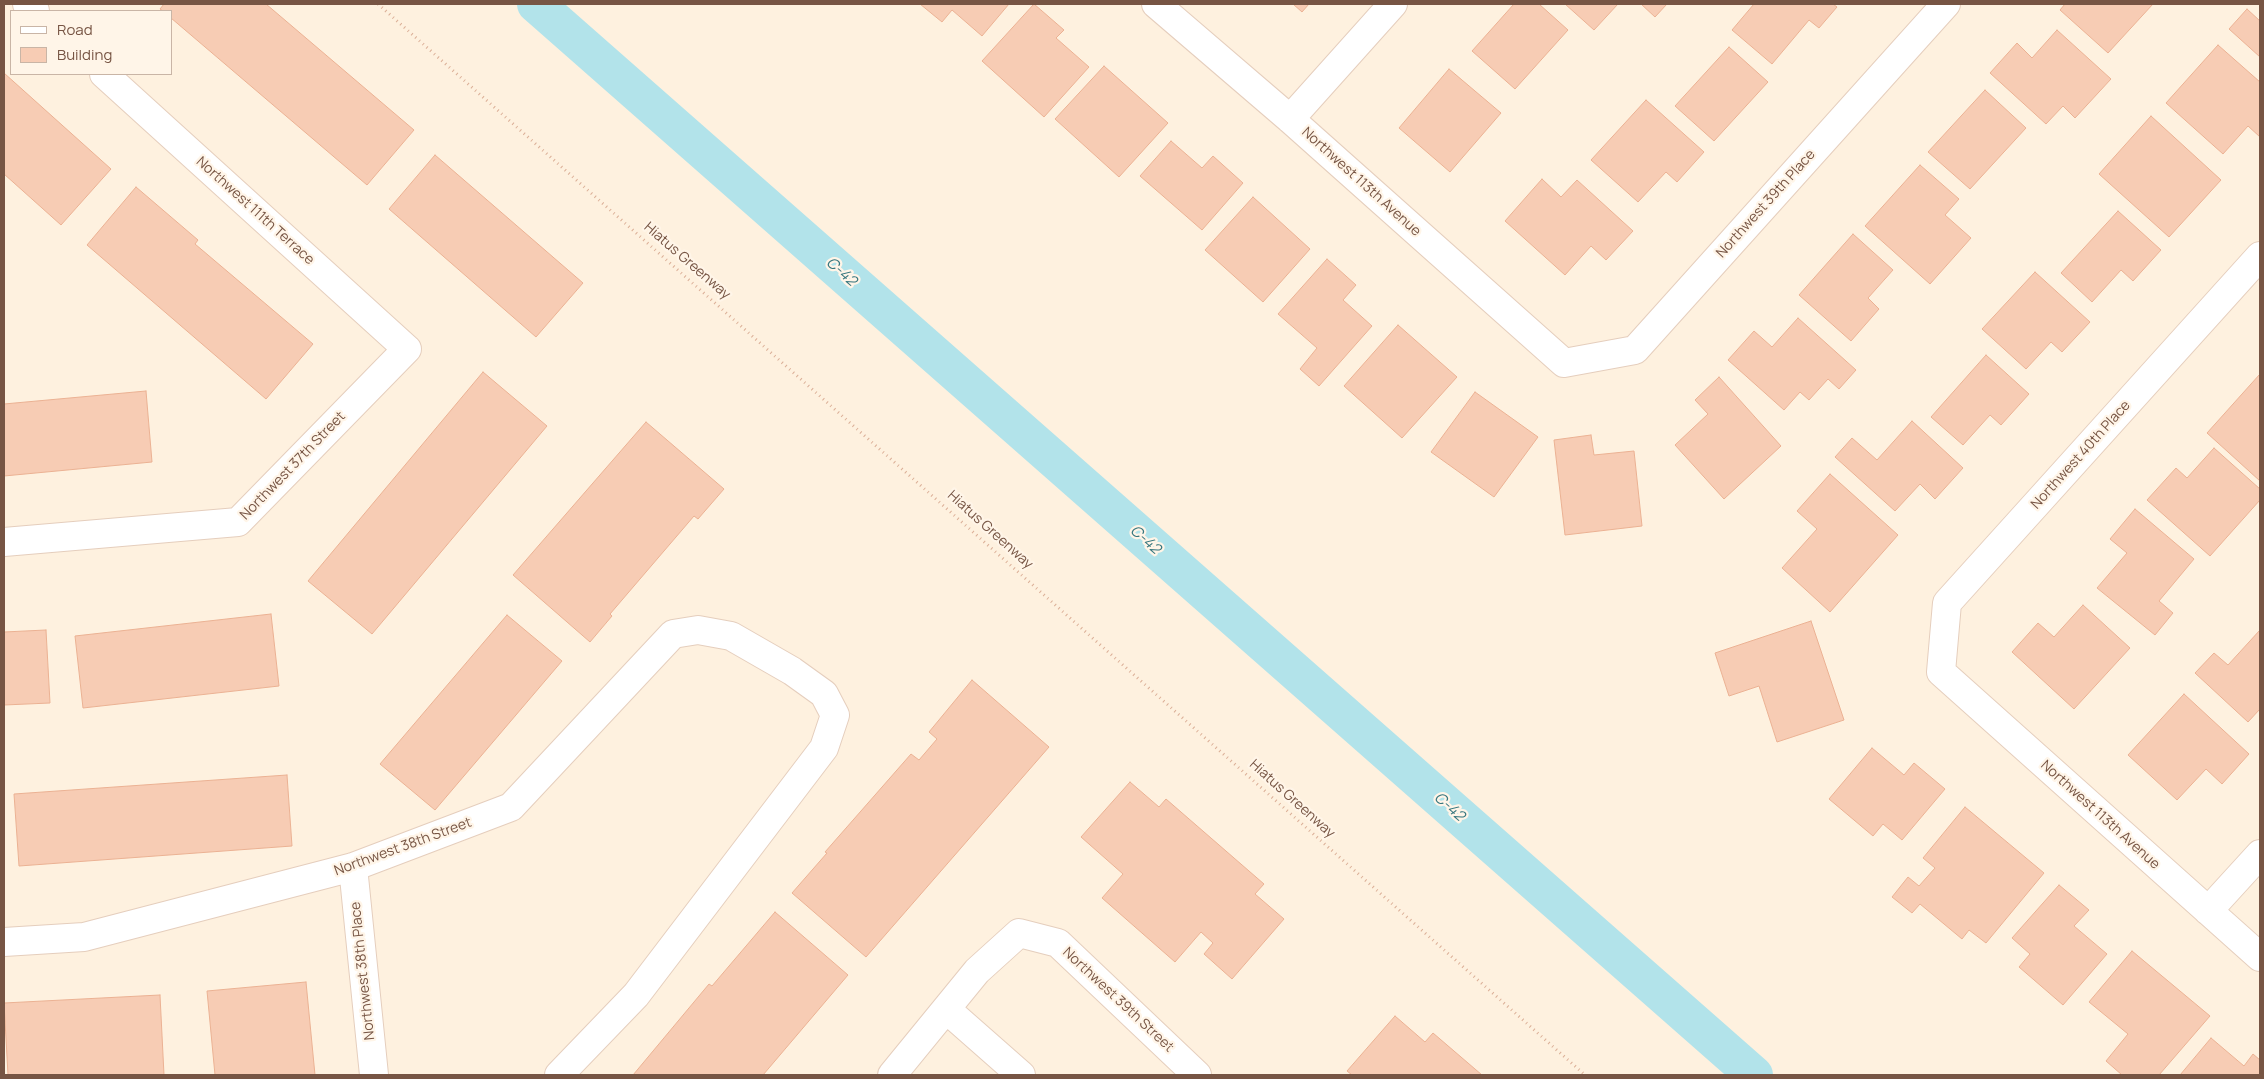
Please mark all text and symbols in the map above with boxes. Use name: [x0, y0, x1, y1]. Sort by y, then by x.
legend: [10, 10, 172, 75]
text: Road: [57, 19, 93, 40]
text: Building: [57, 44, 112, 65]
street label: Northwest 113th Avenue: [1298, 124, 1424, 240]
street label: Northwest 39th Place: [1713, 147, 1819, 261]
street label: Northwest 111th Terrace: [193, 154, 317, 268]
street label: Hiatus Greenway: [640, 219, 734, 303]
water label: C-42: [822, 254, 860, 290]
street label: Northwest 40th Place: [2028, 397, 2134, 513]
street label: Northwest 37th Street: [237, 408, 349, 524]
street label: Hiatus Greenway: [944, 487, 1036, 573]
water label: C-42: [1126, 522, 1164, 558]
street label: Hiatus Greenway: [1246, 756, 1338, 842]
street label: Northwest 113th Avenue: [2037, 757, 2163, 873]
water label: C-42: [1430, 789, 1468, 825]
street label: Northwest 38th Street: [332, 814, 474, 880]
street label: Northwest 38th Place: [347, 901, 379, 1041]
street label: Northwest 39th Street: [1059, 944, 1177, 1056]

